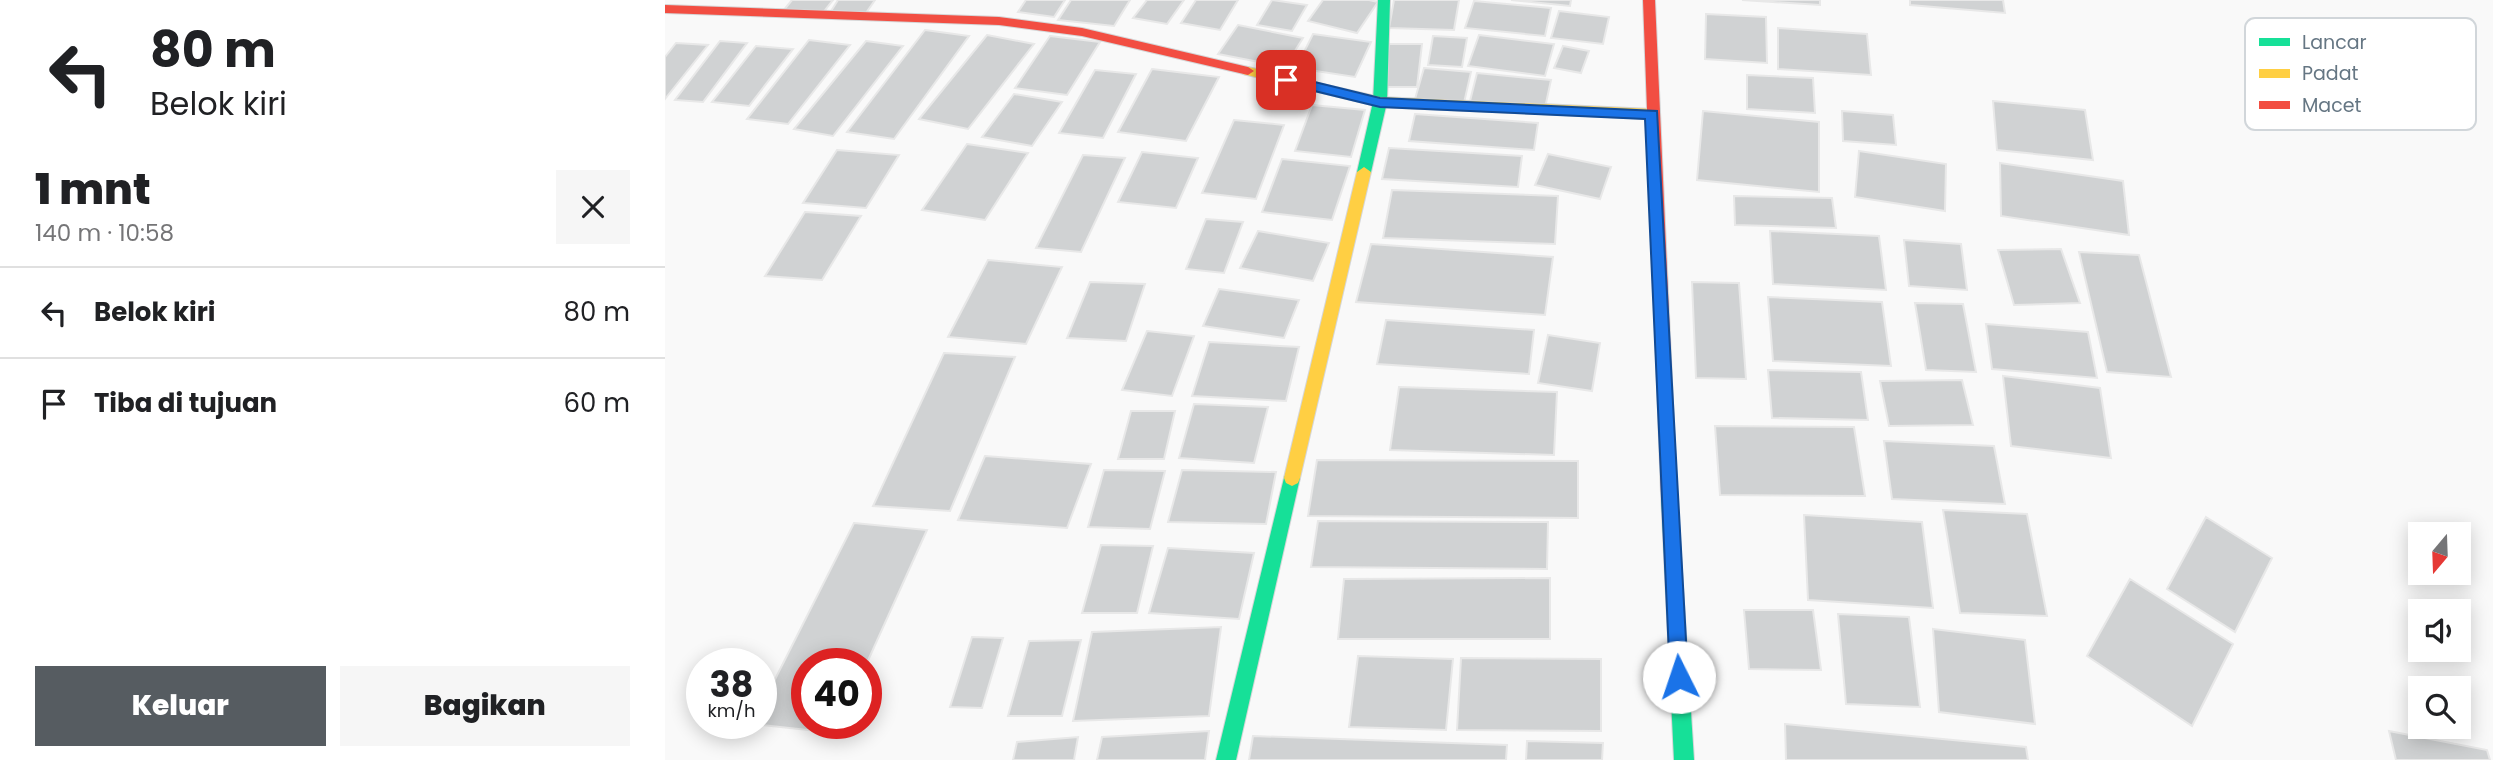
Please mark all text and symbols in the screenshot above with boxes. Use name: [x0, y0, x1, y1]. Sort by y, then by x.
text: 80 m: [150, 16, 276, 84]
legend: [2245, 18, 2476, 130]
icon: left: [35, 28, 126, 119]
text: Lancar: [2302, 29, 2367, 56]
pin: [1256, 50, 1316, 110]
text: Padat: [2302, 60, 2359, 87]
icon: arrive: [1267, 61, 1305, 99]
text: Belok kiri: [150, 81, 287, 126]
text: Macet: [2302, 92, 2362, 119]
text: 1 mnt: [35, 160, 151, 219]
button: close: [556, 170, 630, 244]
text: 140 m · 10:58: [35, 217, 174, 249]
icon: left: [35, 294, 73, 332]
text: Belok kiri: [94, 294, 216, 330]
text: 80 m: [564, 294, 630, 330]
icon: arrive: [35, 385, 73, 423]
text: Tiba di tujuan: [94, 385, 277, 421]
text: 60 m: [563, 385, 630, 421]
north arrow: [2408, 522, 2471, 584]
map controls: [2408, 522, 2471, 739]
button: sound: [2408, 599, 2471, 662]
position arrow: [1642, 640, 1716, 714]
speed limit sign: 40: [791, 648, 882, 739]
text: 38: [710, 660, 753, 709]
button: Keluar: [35, 666, 326, 746]
button: Bagikan: [340, 666, 630, 746]
button: search: [2408, 676, 2471, 739]
text: km/h: [708, 698, 755, 723]

